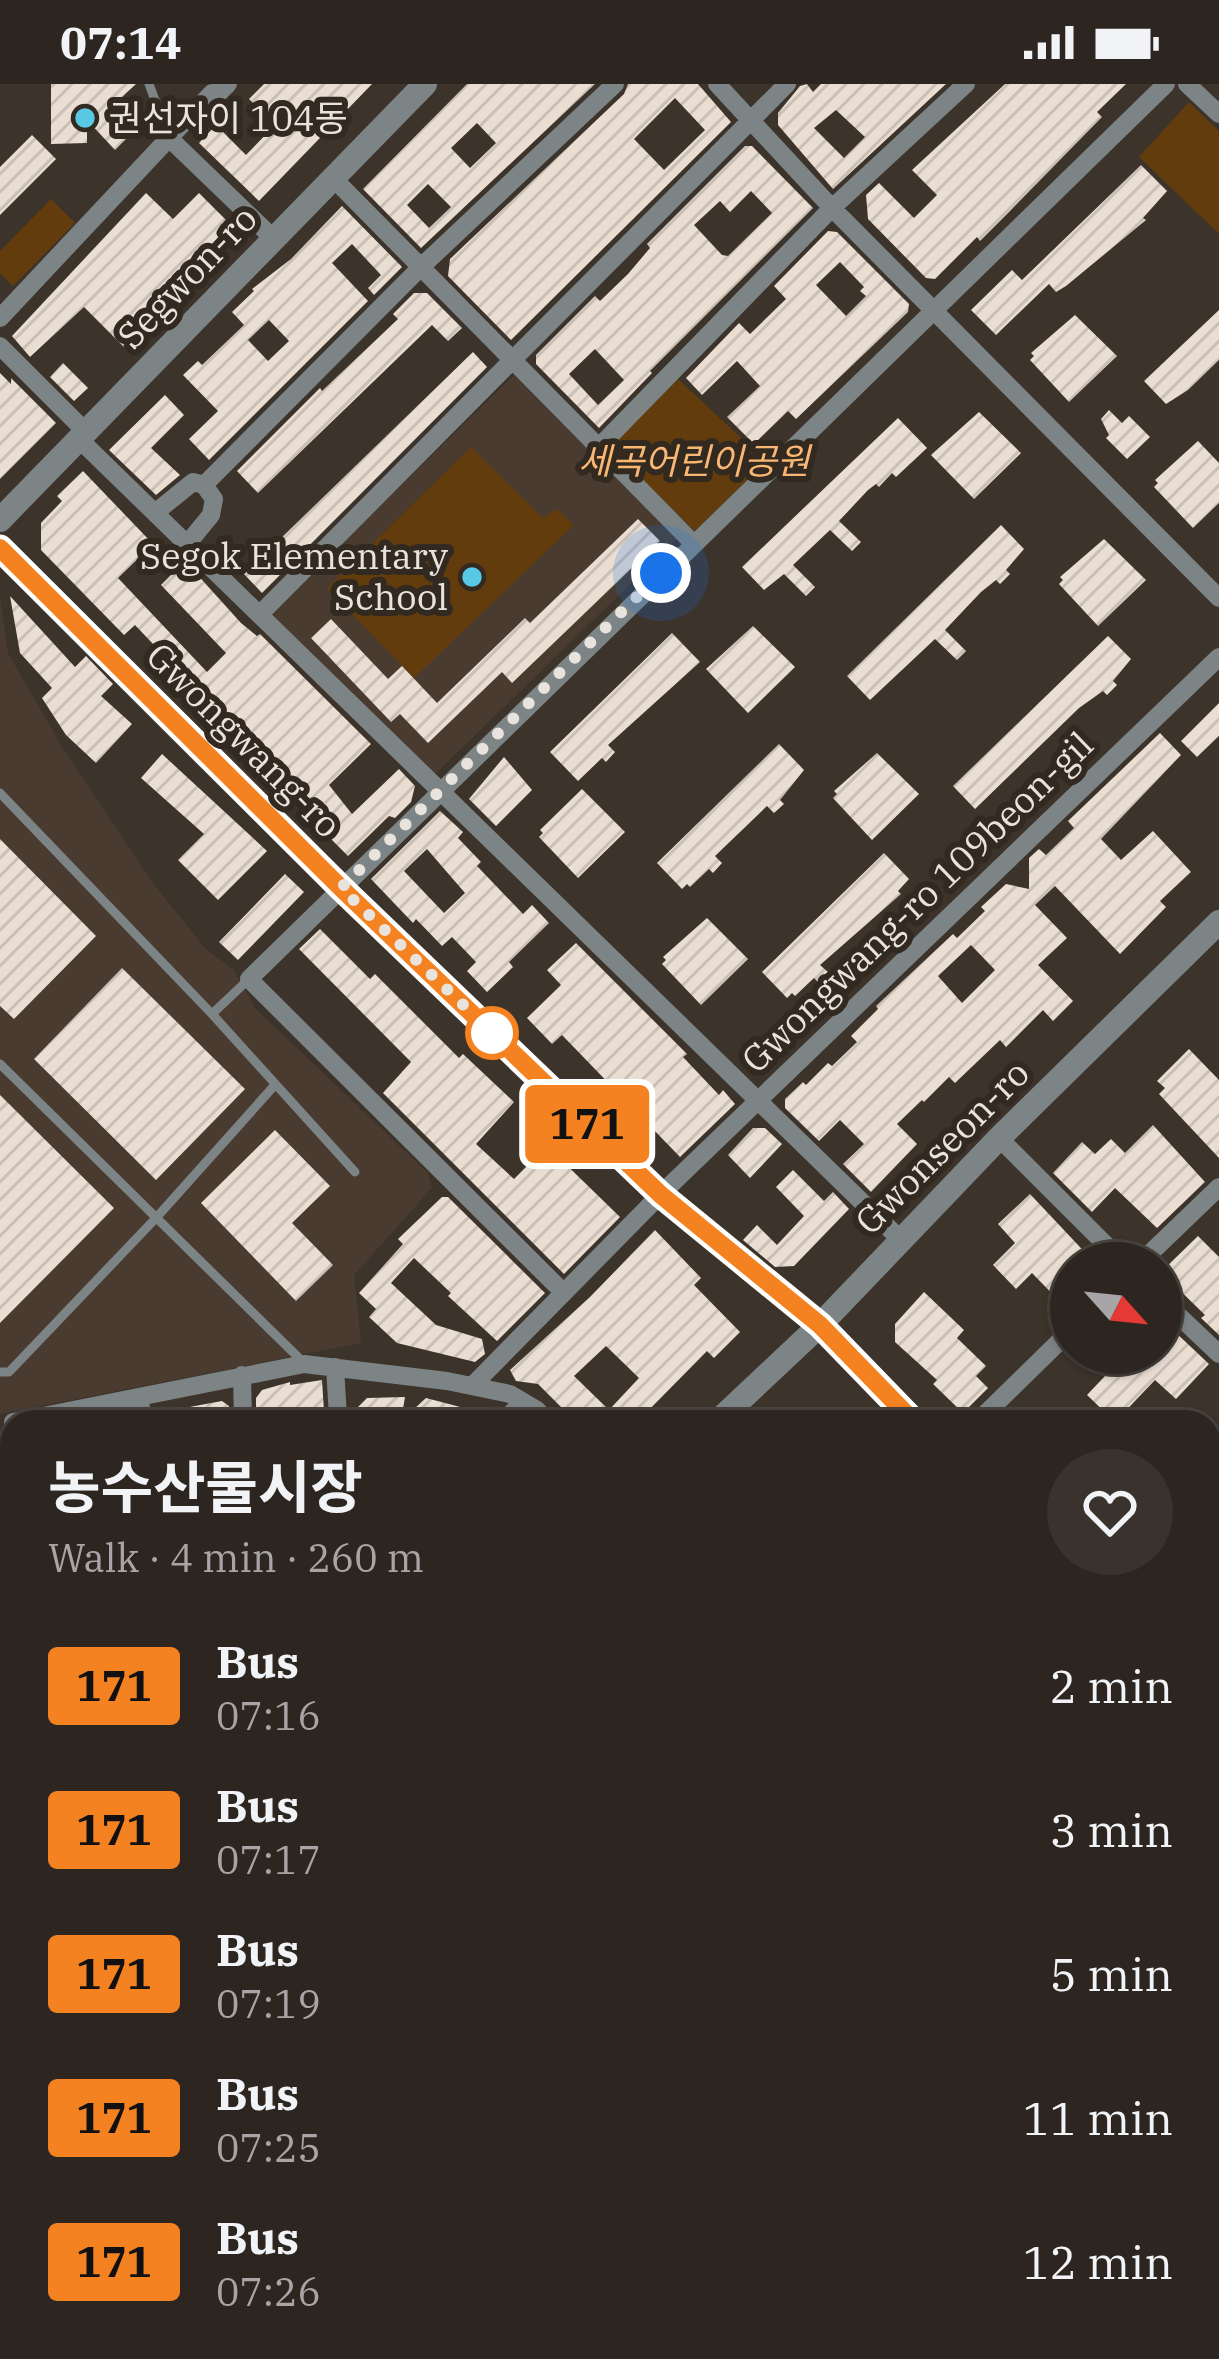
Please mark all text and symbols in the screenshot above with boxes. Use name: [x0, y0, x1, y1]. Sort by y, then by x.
text: 07:14: [60, 13, 182, 71]
place label: 권선자이 104동: [109, 94, 348, 141]
marker: 권선자이 104동: [72, 105, 98, 131]
street label: Segwon-ro: [107, 195, 267, 358]
park label: 세곡어린이공원: [578, 437, 813, 484]
place label: Segok Elementary School: [140, 532, 449, 620]
your location: [631, 543, 691, 603]
marker: Segok Elementary School: [459, 564, 485, 590]
street label: Gwongwang-ro: [137, 632, 352, 847]
street label: Gwongwang-ro 109beon-gil: [731, 721, 1102, 1082]
unlabelled marker: [467, 1008, 517, 1058]
street label: Gwonseon-ro: [845, 1050, 1039, 1244]
line badge: 171: [518, 1085, 656, 1163]
text: 171: [549, 1096, 625, 1151]
north arrow: [1050, 1242, 1182, 1374]
map controls: [1050, 1242, 1182, 1374]
button: heart: [1047, 1449, 1173, 1575]
text: 농수산물시장: [48, 1450, 363, 1524]
text: Walk · 4 min · 260 m: [48, 1532, 424, 1583]
text: Bus: [216, 1632, 299, 1690]
text: 2 min: [1050, 1657, 1173, 1715]
text: 171: [76, 1658, 152, 1713]
text: 07:16: [216, 1690, 321, 1741]
text: Bus: [216, 1776, 299, 1834]
text: 3 min: [1050, 1801, 1173, 1859]
text: 171: [76, 1802, 152, 1857]
text: 07:17: [216, 1834, 321, 1885]
text: Bus: [216, 1920, 299, 1978]
text: 5 min: [1050, 1945, 1173, 2003]
text: 171: [76, 1946, 152, 2001]
text: 07:19: [216, 1978, 321, 2029]
text: Bus: [216, 2064, 299, 2122]
text: 11 min: [1023, 2089, 1173, 2147]
text: 171: [76, 2090, 152, 2145]
text: 07:25: [216, 2122, 321, 2173]
text: Bus: [216, 2208, 299, 2266]
text: 12 min: [1023, 2233, 1173, 2291]
text: 171: [76, 2234, 152, 2289]
text: 07:26: [216, 2266, 321, 2317]

